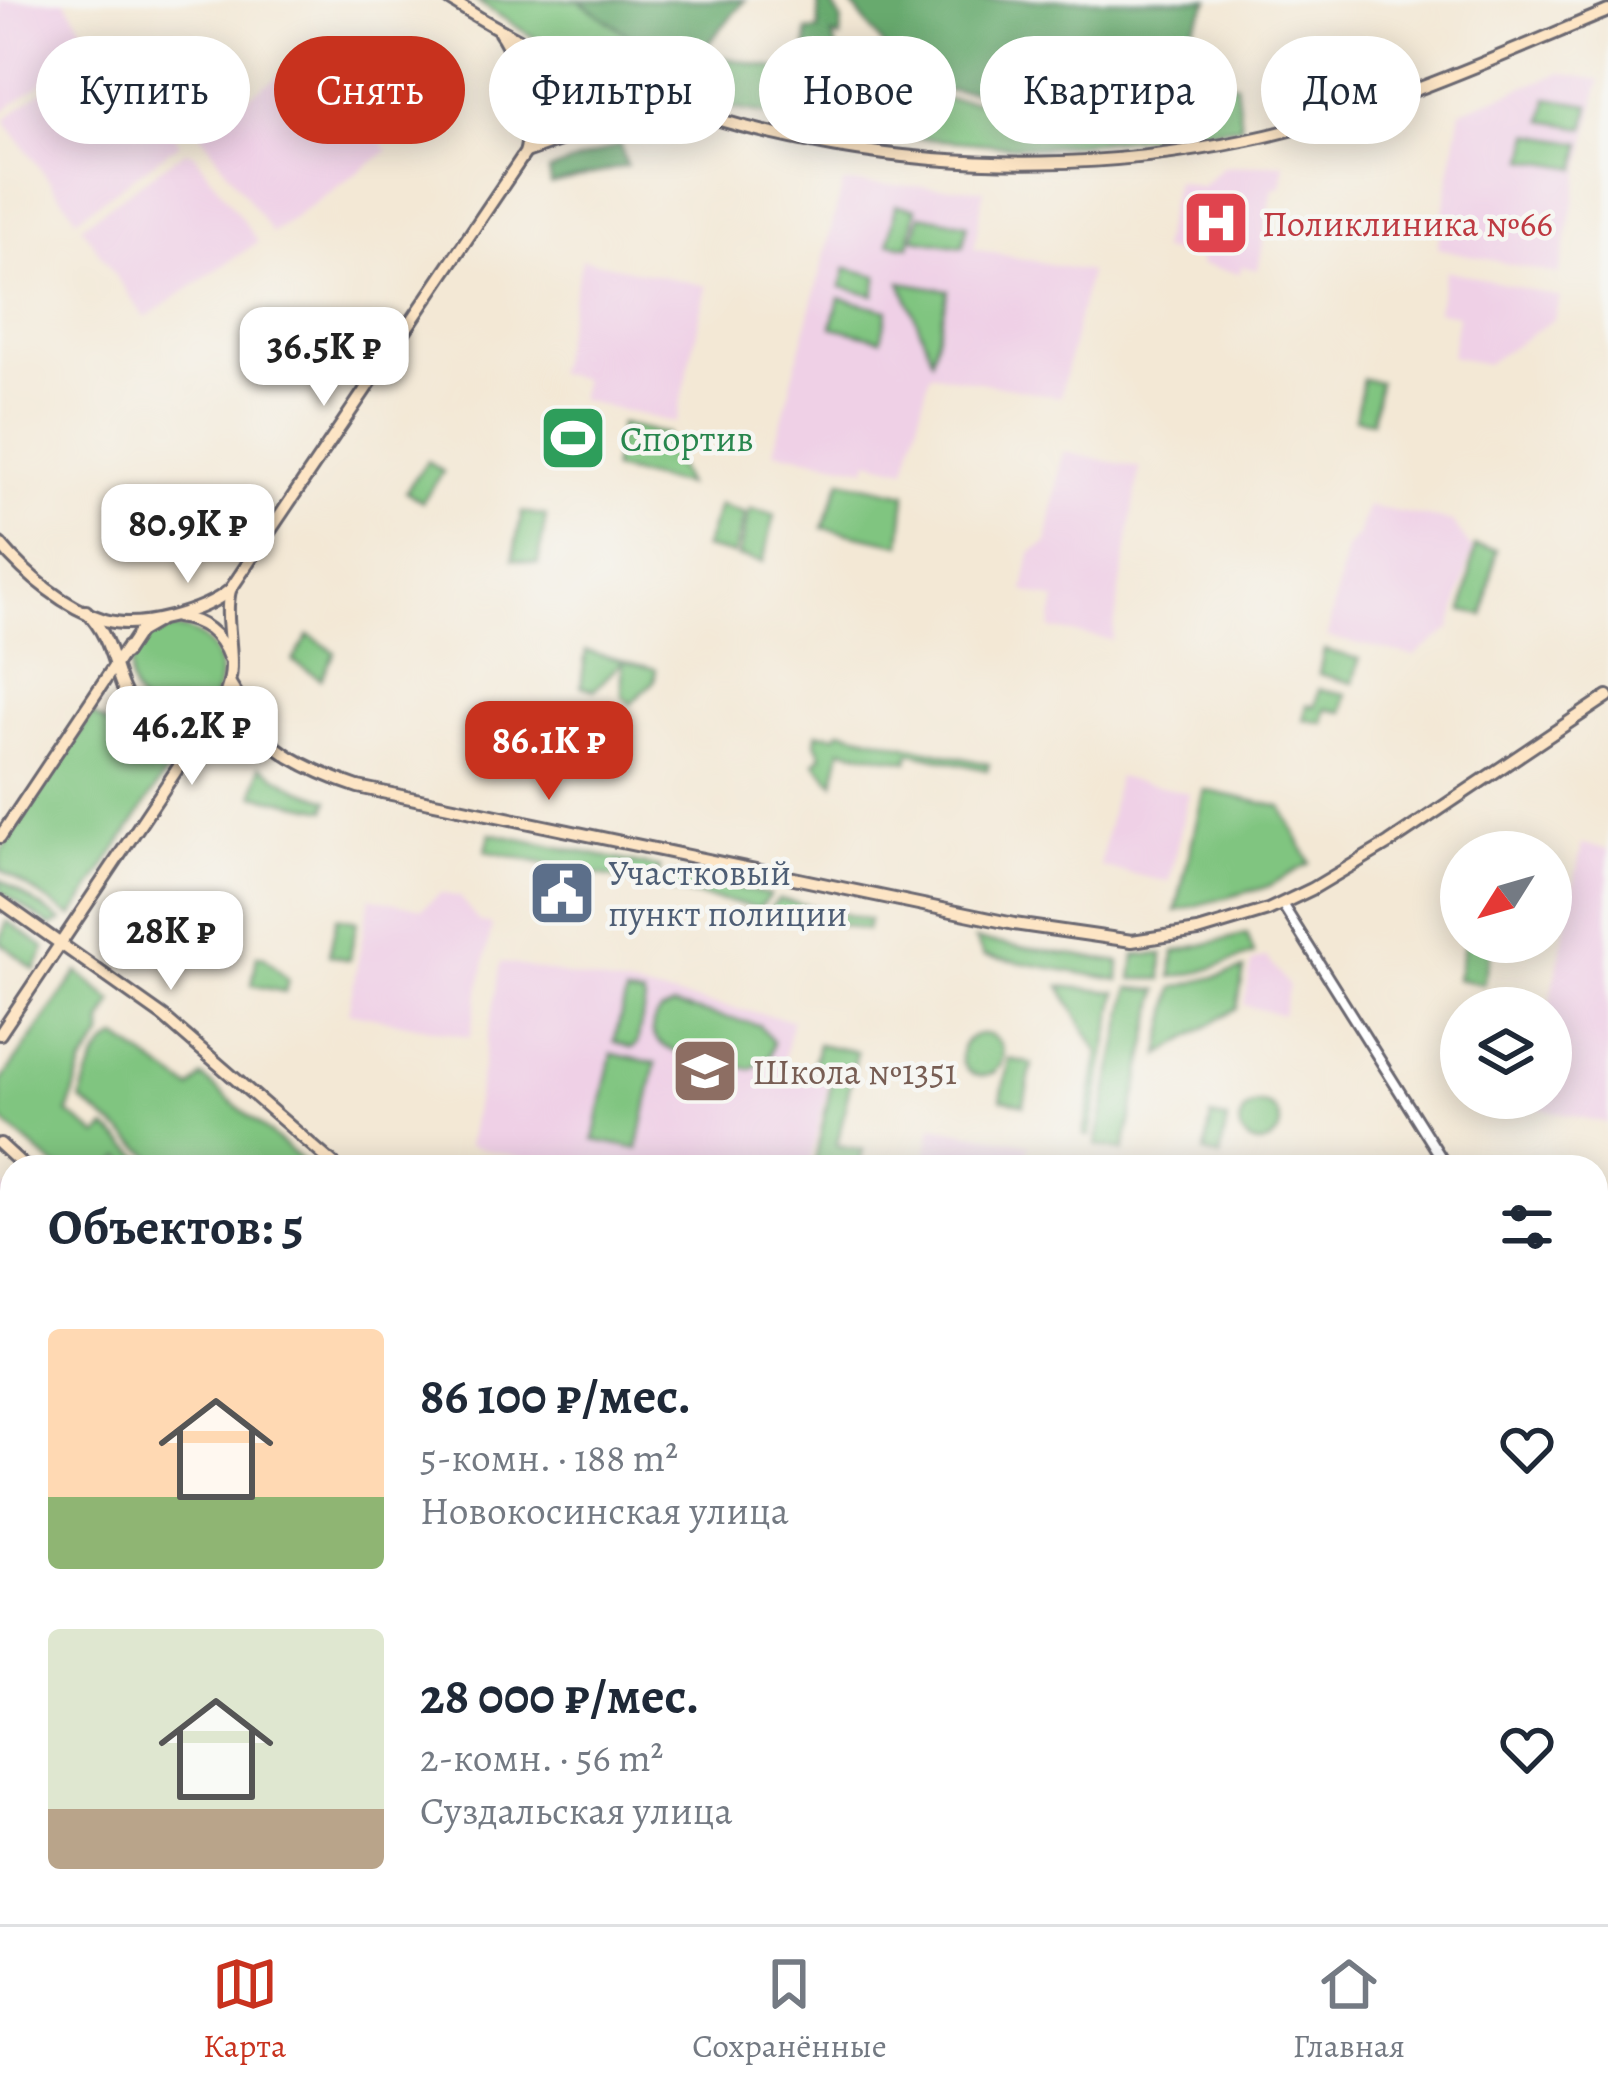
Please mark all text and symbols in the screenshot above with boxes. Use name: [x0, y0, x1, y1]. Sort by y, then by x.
chip: Купить: [36, 36, 250, 144]
chip: Снять: [274, 36, 465, 144]
chip: Фильтры: [489, 36, 735, 144]
chip: Новое: [759, 36, 956, 144]
chip: Квартира: [980, 36, 1237, 144]
chip: Дом: [1261, 36, 1421, 144]
hospital icon: Поликлиника №66: [1181, 188, 1251, 258]
place label: Поликлиника №66: [1262, 199, 1553, 248]
pin: 36.5K ₽: [213, 307, 435, 409]
text: 36.5K ₽: [267, 319, 381, 372]
sports icon: Спортив: [538, 403, 608, 473]
place label: Спортив: [620, 414, 754, 463]
pin: 80.9K ₽: [77, 484, 299, 586]
text: 80.9K ₽: [128, 496, 248, 549]
pin: 46.2K ₽: [81, 686, 303, 788]
text: 46.2K ₽: [133, 698, 251, 751]
pin: 86.1K ₽: [438, 701, 660, 803]
text: 86.1K ₽: [492, 713, 606, 766]
north arrow: [1440, 831, 1572, 963]
map controls: [1440, 831, 1572, 1119]
place label: Участковый пункт полиции: [608, 848, 847, 938]
public building icon: Участковый пункт полиции: [527, 858, 597, 928]
pin: 28K ₽: [87, 891, 255, 993]
text: 28K ₽: [126, 903, 216, 956]
button: layers: [1440, 987, 1572, 1119]
school or university icon: Школа №1351: [670, 1036, 740, 1106]
place label: Школа №1351: [752, 1047, 957, 1096]
text: Объектов: 5: [48, 1192, 304, 1262]
icon: filters: [1494, 1194, 1560, 1260]
text: 86 100 ₽/мес.: [420, 1361, 691, 1431]
icon: home: [144, 1377, 288, 1521]
icon: heart: [1494, 1416, 1560, 1482]
text: 5-комн. · 188 m²: [420, 1431, 678, 1484]
text: Новокосинская улица: [420, 1484, 789, 1537]
text: 28 000 ₽/мес.: [420, 1661, 700, 1731]
icon: home: [144, 1677, 288, 1821]
icon: heart: [1494, 1716, 1560, 1782]
text: 2-комн. · 56 m²: [420, 1731, 663, 1784]
text: Суздальская улица: [420, 1784, 732, 1837]
tab: Карта: [203, 1951, 286, 2068]
tab: Сохранённые: [692, 1951, 887, 2068]
tab: Главная: [1293, 1951, 1405, 2068]

